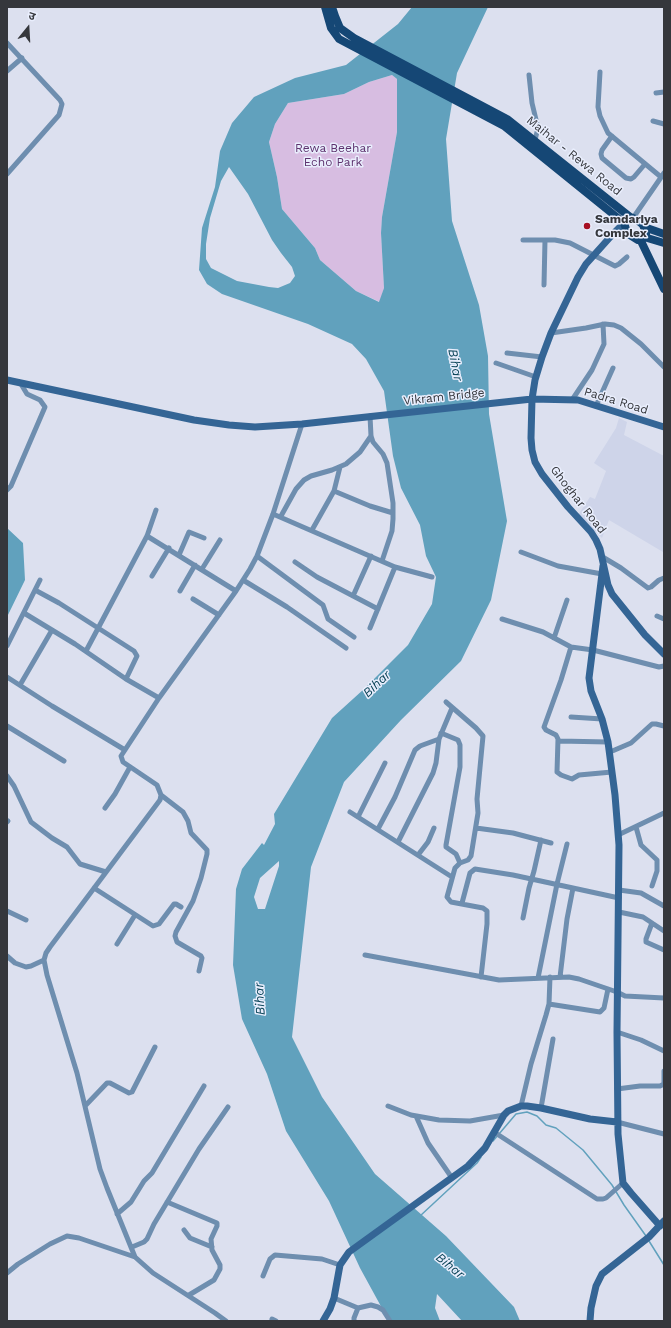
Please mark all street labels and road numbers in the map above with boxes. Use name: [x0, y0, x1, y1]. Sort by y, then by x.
street label: Maihar - Rewa Road: [524, 113, 624, 199]
street label: Padra Road: [582, 384, 650, 418]
street label: Vikram Bridge: [403, 386, 485, 408]
street label: Ghoghar Road: [547, 463, 609, 537]

